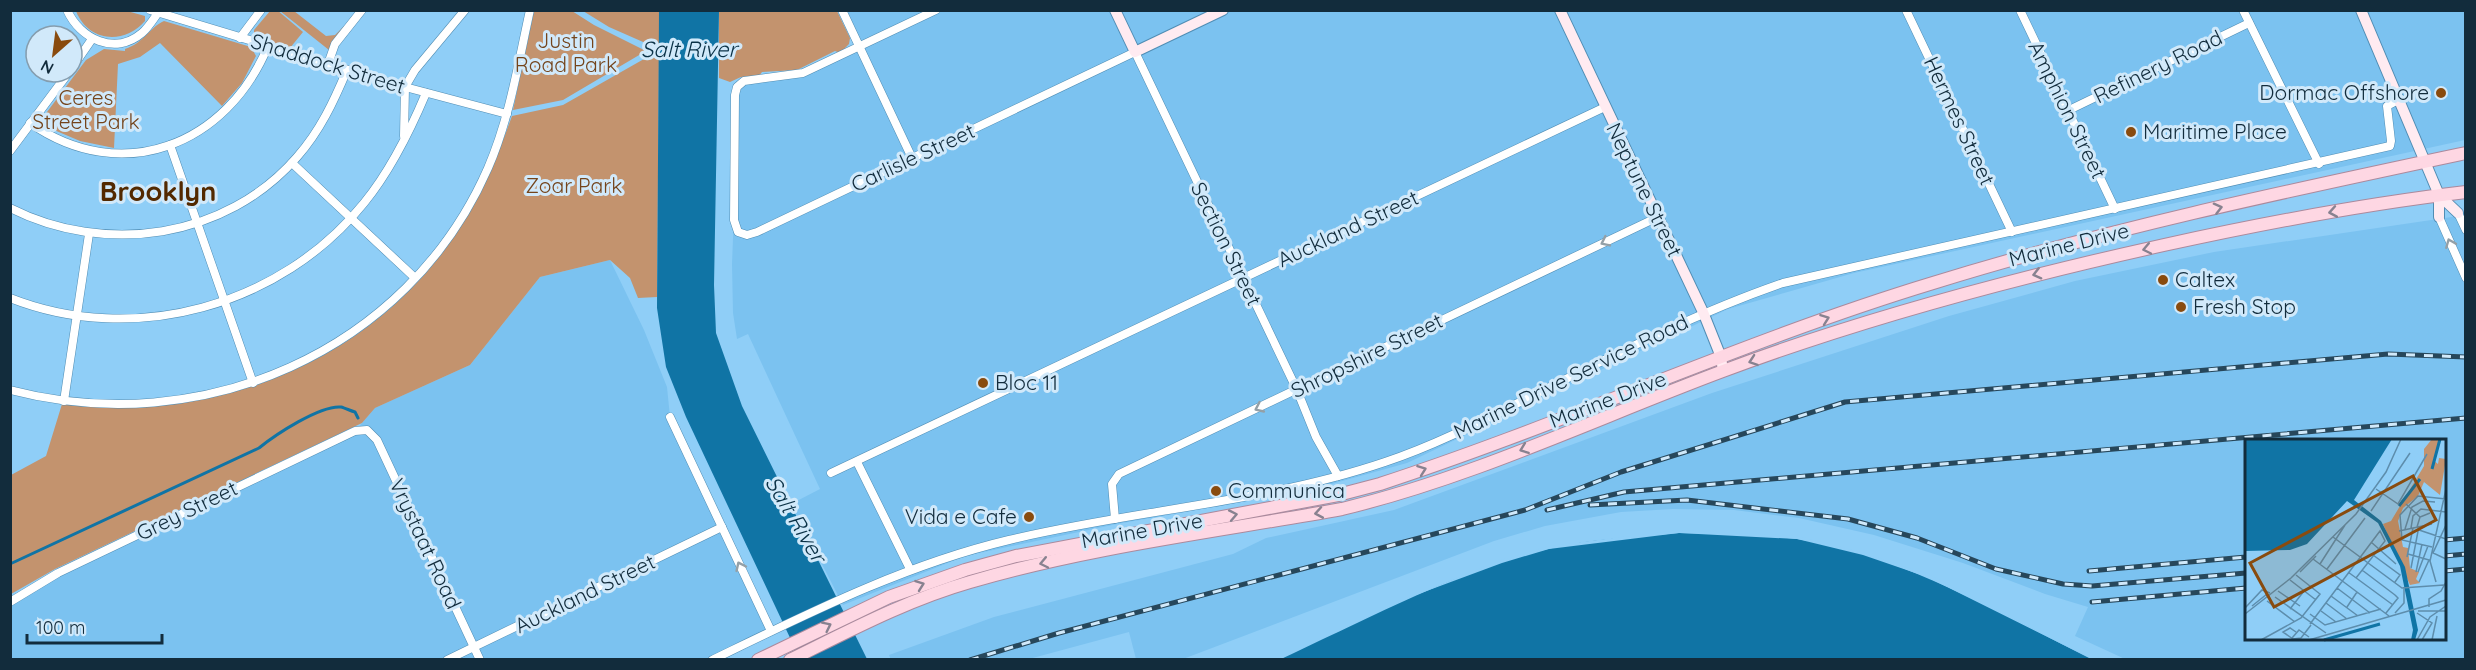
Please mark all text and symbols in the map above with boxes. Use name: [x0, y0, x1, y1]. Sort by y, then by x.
north arrow: [24, 24, 84, 84]
street label: Refinery Road: [2089, 24, 2226, 108]
street label: Shaddock Street: [248, 27, 409, 99]
park label: Justin Road Park: [515, 27, 617, 77]
water label: Salt River: [641, 35, 740, 63]
street label: Amphion Street: [2023, 37, 2112, 183]
street label: Hermes Street: [1919, 52, 2001, 189]
text: N: [37, 56, 57, 79]
place label: Dormac Offshore: [2259, 79, 2429, 105]
park label: Ceres Street Park: [32, 84, 140, 134]
marker: Dormac Offshore: [2434, 86, 2448, 100]
street label: Carlisle Street: [847, 117, 978, 197]
street label: Neptune Street: [1601, 118, 1689, 261]
place label: Maritime Place: [2143, 118, 2287, 144]
marker: Maritime Place: [2124, 125, 2138, 139]
park label: Zoar Park: [525, 172, 623, 198]
district label: Brooklyn: [100, 174, 216, 208]
street label: Section Street: [1186, 178, 1268, 310]
street label: Auckland Street: [1273, 184, 1422, 272]
one-way arrow: [2213, 202, 2223, 215]
one-way arrow: [2328, 205, 2338, 218]
street label: Marine Drive: [2006, 217, 2132, 272]
one-way arrow: [1601, 235, 1612, 247]
one-way arrow: [2445, 239, 2457, 250]
one-way arrow: [2142, 242, 2152, 255]
place label: Caltex: [2175, 266, 2235, 292]
one-way arrow: [2032, 267, 2042, 280]
marker: Caltex: [2156, 273, 2170, 287]
place label: Fresh Stop: [2193, 293, 2296, 319]
marker: Fresh Stop: [2174, 300, 2188, 314]
street label: Shropshire Street: [1286, 307, 1447, 403]
street label: Marine Drive Service Road: [1450, 309, 1692, 445]
one-way arrow: [1819, 313, 1830, 326]
one-way arrow: [1748, 353, 1759, 366]
street label: Marine Drive: [1546, 366, 1670, 434]
place label: Bloc 11: [995, 369, 1058, 395]
marker: Bloc 11: [976, 376, 990, 390]
one-way arrow: [1254, 400, 1265, 412]
inset map: [2245, 439, 2446, 640]
one-way arrow: [1519, 441, 1530, 454]
one-way arrow: [1416, 465, 1427, 478]
water label: Salt River: [759, 471, 834, 570]
street label: Vrystaat Road: [384, 474, 467, 613]
street label: Grey Street: [132, 475, 241, 546]
place label: Communica: [1228, 477, 1345, 503]
marker: Communica: [1209, 484, 1223, 498]
place label: Vida e Cafe: [905, 503, 1017, 529]
one-way arrow: [1314, 506, 1324, 519]
street label: Marine Drive: [1079, 507, 1205, 553]
one-way arrow: [1227, 509, 1237, 522]
marker: Vida e Cafe: [1022, 510, 1036, 524]
street label: Auckland Street: [510, 548, 659, 638]
one-way arrow: [1039, 556, 1049, 569]
one-way arrow: [736, 562, 748, 573]
one-way arrow: [914, 580, 925, 593]
scale bar: [27, 607, 162, 645]
text: 100 m: [36, 616, 85, 639]
one-way arrow: [820, 622, 831, 634]

